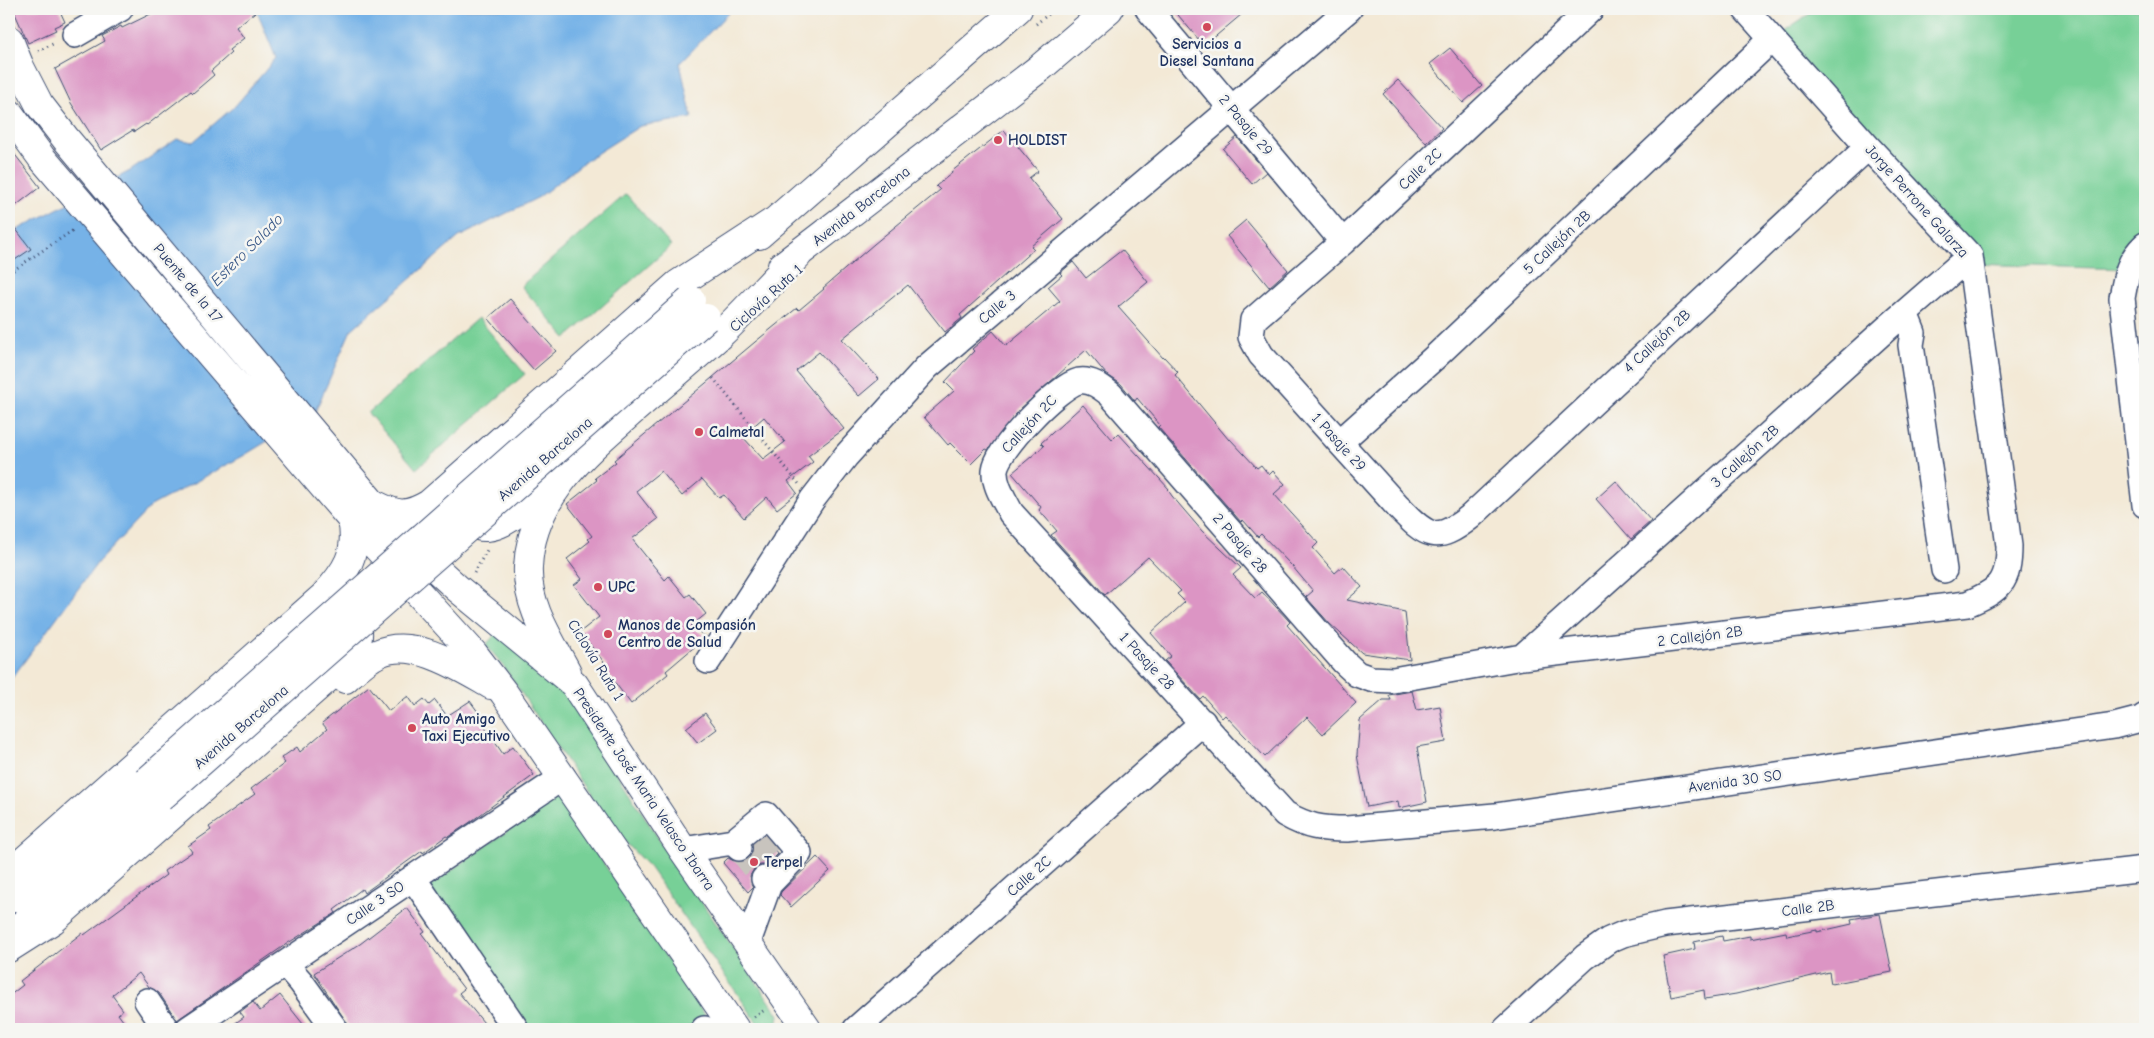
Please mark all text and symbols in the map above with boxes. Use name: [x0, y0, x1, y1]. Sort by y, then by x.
marker: Servicios a Diesel Santana: [1201, 21, 1213, 33]
place label: Servicios a Diesel Santana: [1160, 35, 1254, 70]
street label: 2 Pasaje 29: [1215, 91, 1277, 159]
place label: HOLDIST: [1008, 131, 1067, 149]
marker: HOLDIST: [992, 134, 1004, 146]
street label: Jorge Perrone Galarza: [1862, 141, 1972, 261]
street label: Calle 2C: [1394, 144, 1446, 194]
street label: Avenida Barcelona: [809, 162, 913, 250]
street label: 5 Callejón 2B: [1519, 206, 1595, 278]
water label: Estero Salado: [207, 210, 287, 290]
street label: Puente de la 17: [150, 240, 226, 326]
street label: Ciclovía Ruta 1: [726, 260, 806, 336]
street label: Calle 3: [974, 286, 1020, 328]
street label: 4 Callejón 2B: [1620, 305, 1694, 377]
street label: Callejón 2C: [998, 391, 1060, 457]
street label: 1 Pasaje 29: [1308, 409, 1370, 475]
street label: Avenida Barcelona: [494, 413, 596, 505]
street label: 3 Callejón 2B: [1707, 421, 1783, 491]
place label: Calmetal: [709, 423, 764, 441]
marker: Calmetal: [693, 426, 705, 438]
street label: 2 Pasaje 28: [1209, 509, 1271, 577]
place label: UPC: [608, 578, 635, 596]
marker: UPC: [592, 581, 604, 593]
street label: Ciclovía Ruta 1: [564, 616, 628, 704]
place label: Manos de Compasión Centro de Salud: [618, 616, 756, 651]
street label: 2 Callejón 2B: [1656, 622, 1744, 650]
marker: Manos de Compasión Centro de Salud: [602, 628, 614, 640]
street label: 1 Pasaje 28: [1116, 629, 1178, 693]
street label: Avenida Barcelona: [190, 681, 292, 773]
street label: Presidente José Maria Velasco Ibarra: [569, 684, 719, 894]
place label: Auto Amigo Taxi Ejecutivo: [422, 710, 510, 745]
marker: Auto Amigo Taxi Ejecutivo: [406, 722, 418, 734]
street label: Avenida 30 SO: [1687, 766, 1783, 796]
street label: Calle 2C: [1003, 852, 1055, 900]
place label: Terpel: [764, 853, 803, 871]
marker: Terpel: [748, 856, 760, 868]
street label: Calle 3 SO: [342, 877, 408, 929]
street label: Calle 2B: [1780, 896, 1836, 920]

